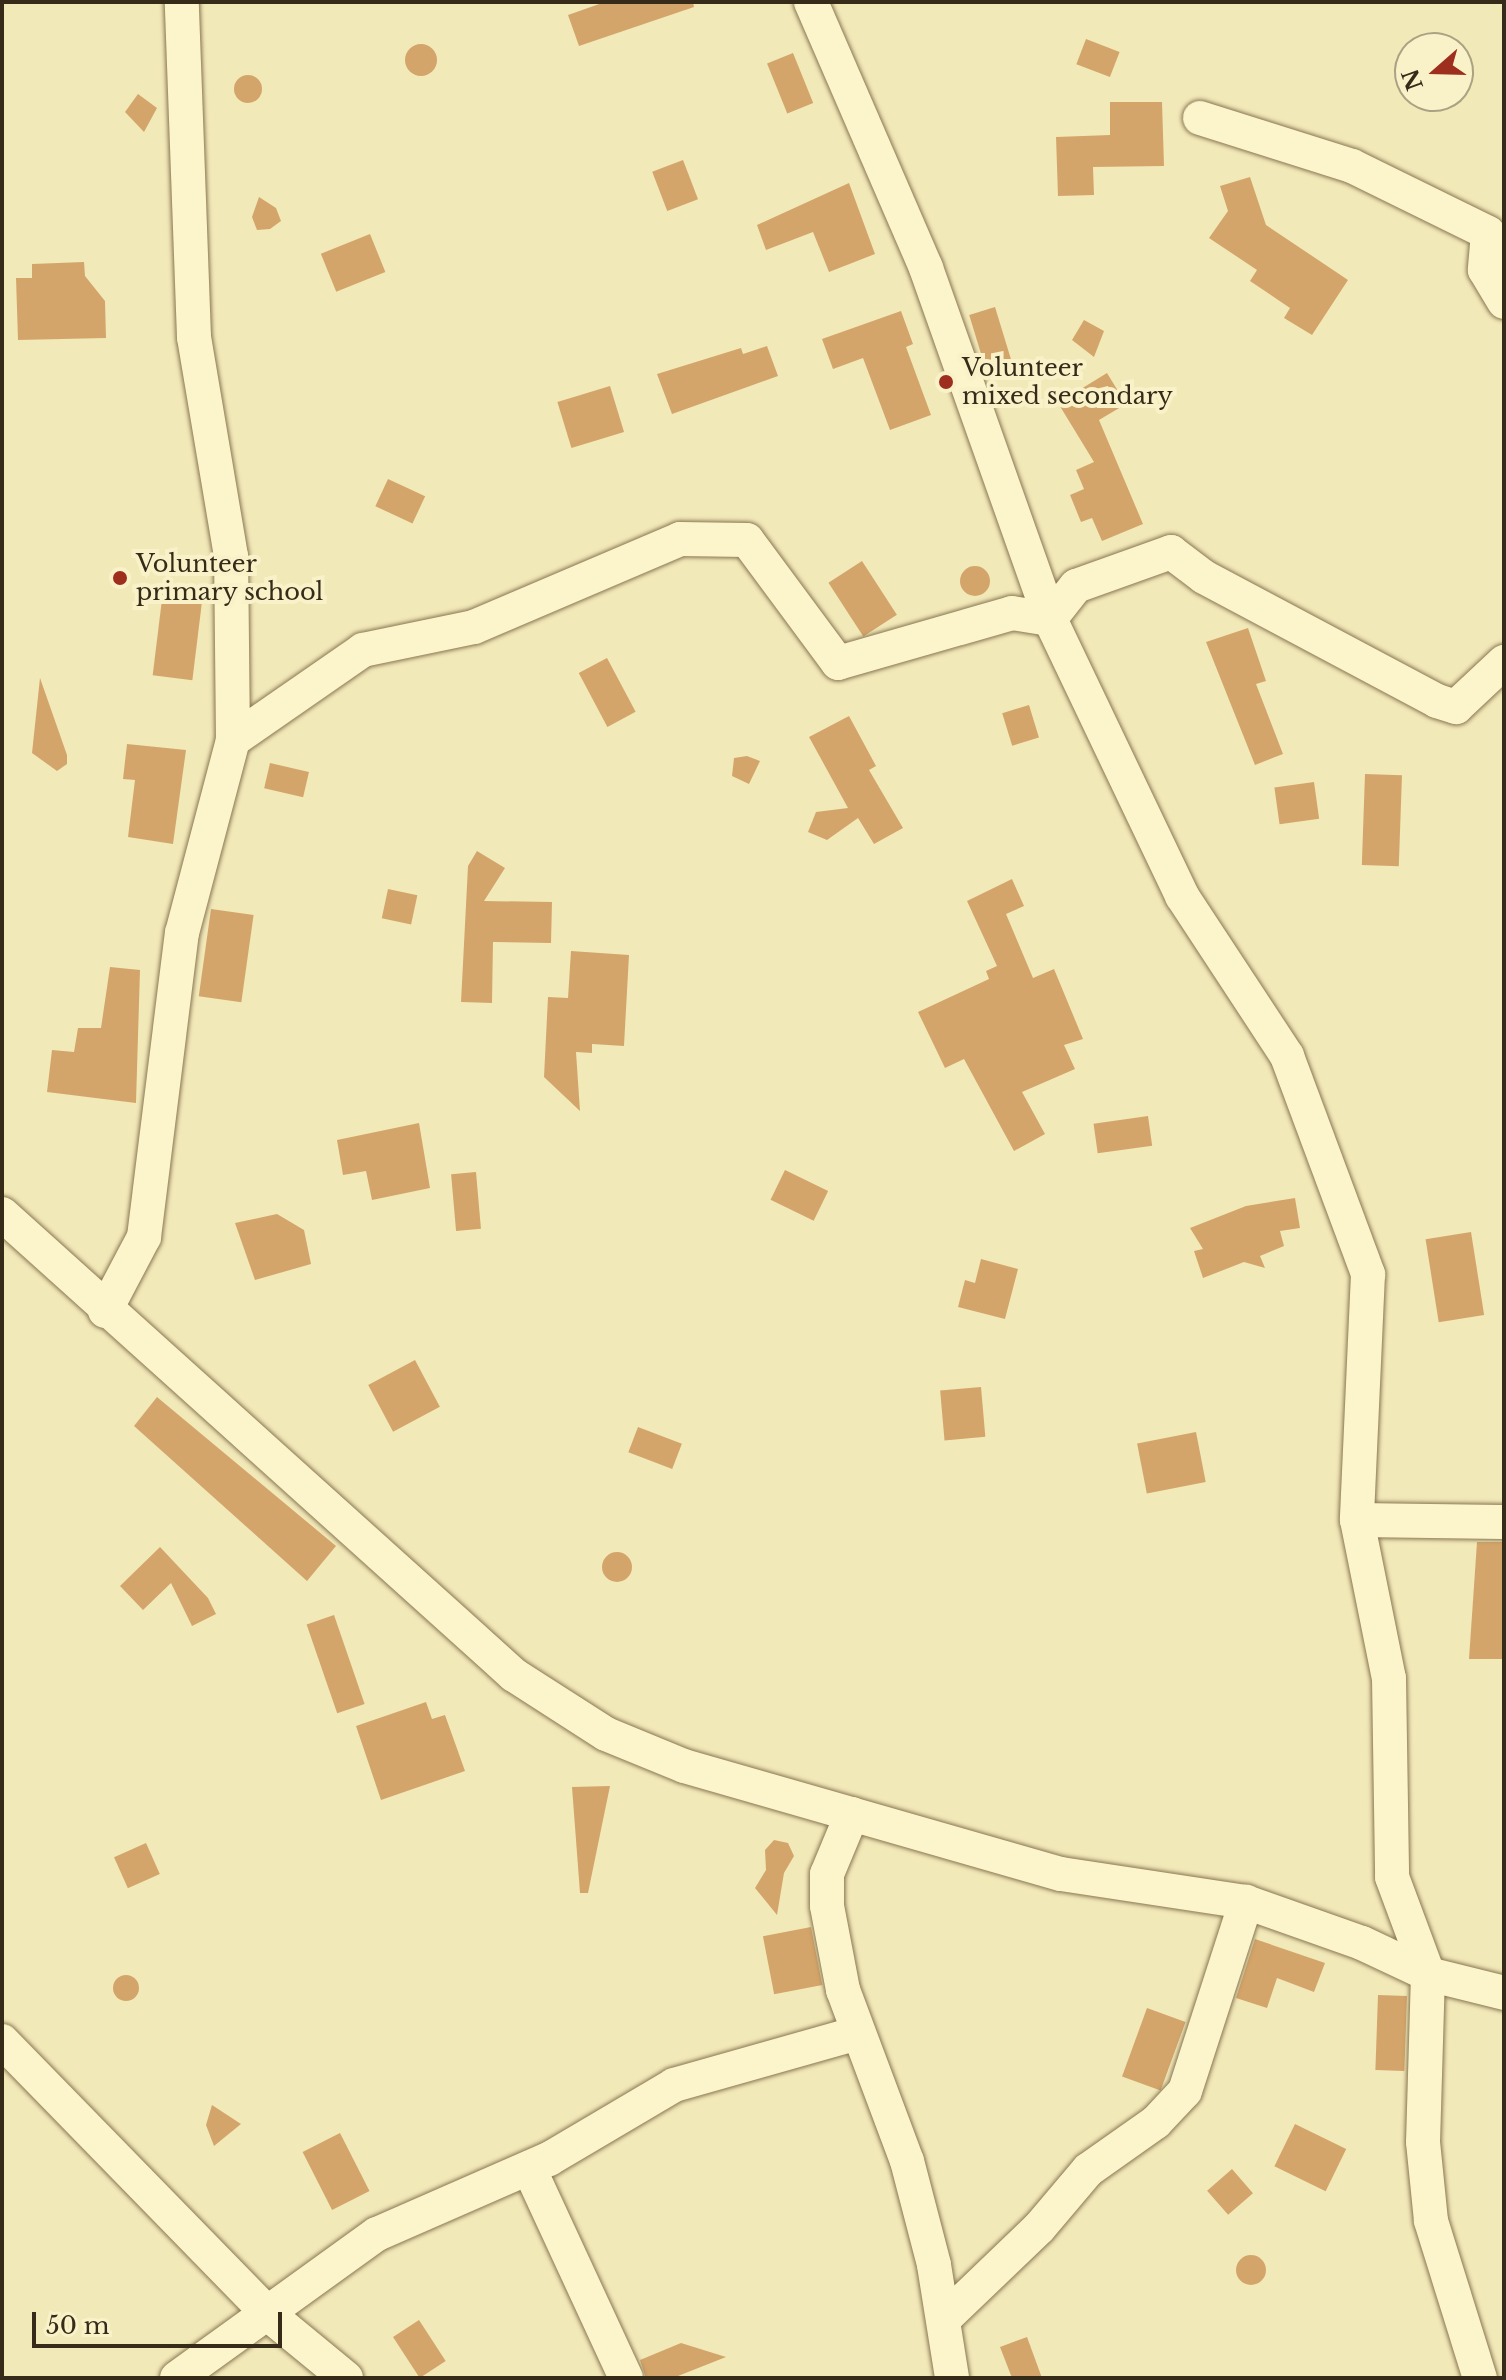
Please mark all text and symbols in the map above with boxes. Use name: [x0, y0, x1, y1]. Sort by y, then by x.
north arrow: [1394, 32, 1474, 112]
text: N: [1397, 65, 1429, 94]
place label: Volunteer mixed secondary: [962, 354, 1173, 410]
marker: Volunteer mixed secondary: [937, 373, 955, 391]
place label: Volunteer primary school: [136, 550, 324, 606]
marker: Volunteer primary school: [111, 569, 129, 587]
scale bar: [36, 2296, 286, 2346]
text: 50 m: [46, 2311, 109, 2340]

